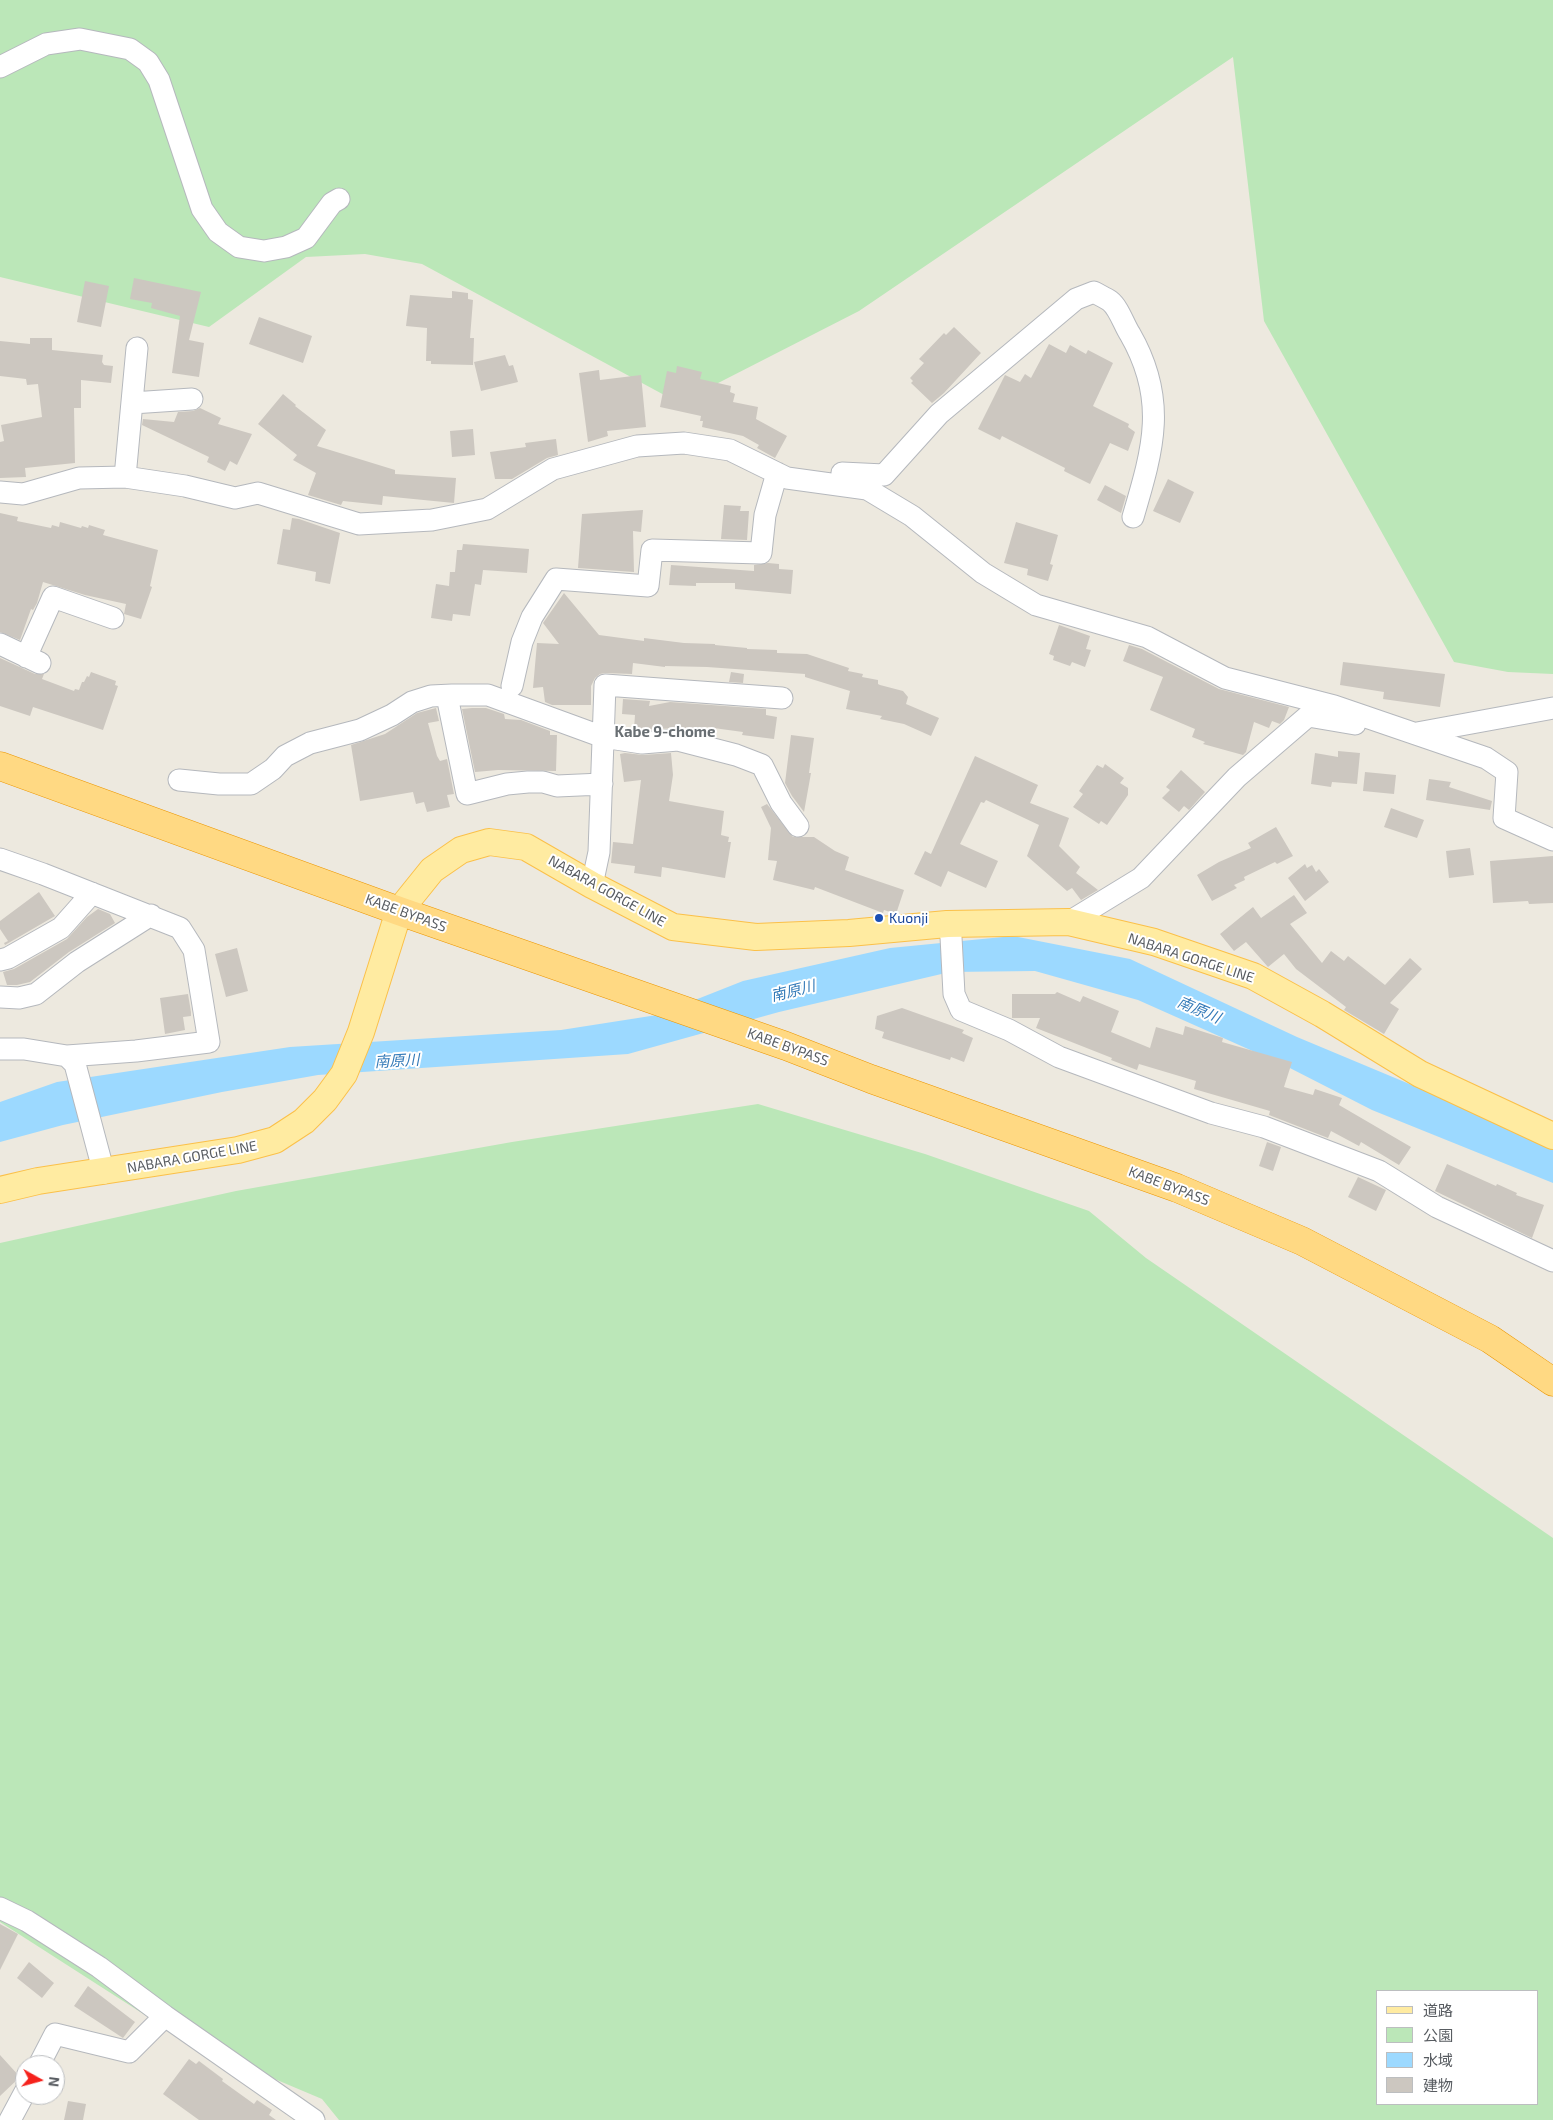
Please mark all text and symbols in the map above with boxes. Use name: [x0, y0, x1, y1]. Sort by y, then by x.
district label: Kabe 9-chome: [615, 723, 715, 741]
street label: NABARA GORGE LINE: [545, 852, 669, 930]
street label: KABE BYPASS: [363, 891, 449, 935]
place label: Kuonji: [889, 910, 928, 926]
marker: Kuonji: [873, 912, 885, 924]
street label: NABARA GORGE LINE: [1126, 930, 1256, 986]
water label: 南原川: [769, 977, 817, 1005]
water label: 南原川: [1175, 993, 1223, 1027]
street label: KABE BYPASS: [745, 1025, 831, 1069]
water label: 南原川: [374, 1051, 420, 1071]
street label: NABARA GORGE LINE: [126, 1137, 258, 1177]
street label: KABE BYPASS: [1126, 1163, 1212, 1209]
legend: [1376, 1990, 1538, 2105]
text: 道路: [1423, 2001, 1453, 2019]
text: 公園: [1423, 2026, 1453, 2044]
text: 水域: [1423, 2051, 1453, 2069]
north arrow: [15, 2055, 65, 2105]
text: N: [45, 2076, 63, 2088]
text: 建物: [1423, 2076, 1453, 2094]

